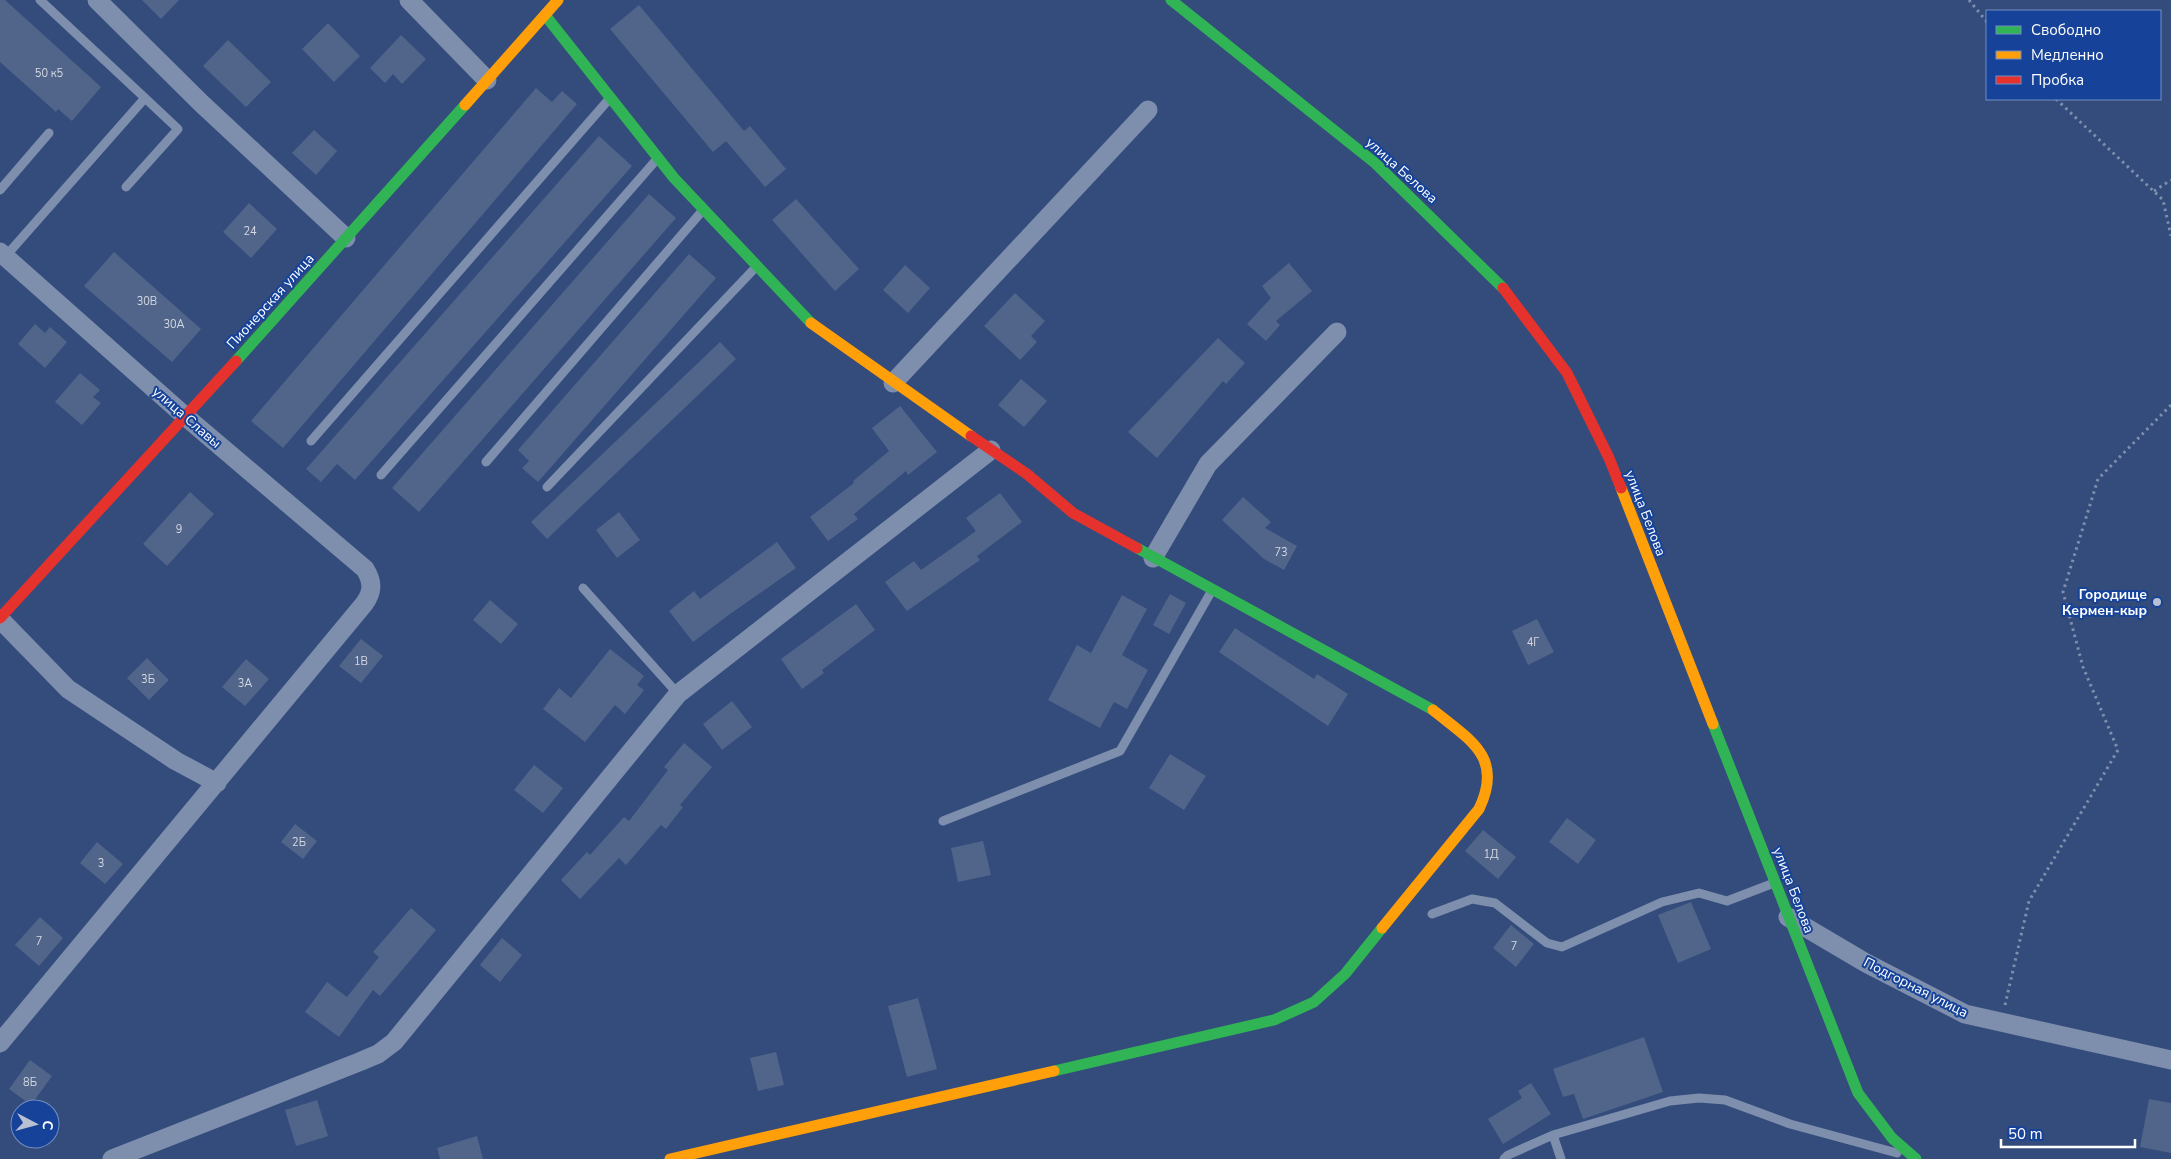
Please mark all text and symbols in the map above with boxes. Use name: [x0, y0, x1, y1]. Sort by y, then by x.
legend: [1986, 10, 2161, 100]
text: Свободно: [2031, 20, 2101, 40]
text: Медленно: [2031, 45, 2104, 65]
house number: 50 к5: [35, 66, 64, 81]
text: Пробка: [2031, 70, 2084, 90]
street label: улица Белова: [1362, 133, 1442, 208]
house number: 24: [243, 224, 257, 239]
street label: Пионерская улица: [222, 249, 318, 353]
house number: 30В: [137, 294, 157, 309]
house number: 30А: [163, 317, 185, 332]
street label: улица Славы: [148, 382, 225, 453]
street label: улица Белова: [1620, 467, 1671, 559]
house number: 9: [176, 522, 182, 537]
house number: 73: [1274, 545, 1288, 560]
place label: Городище Кермен-кыр: [2062, 585, 2147, 620]
marker: Городище Кермен-кыр: [2151, 596, 2163, 608]
house number: 4Г: [1527, 635, 1539, 650]
house number: 1В: [354, 654, 368, 669]
house number: 3Б: [141, 672, 155, 687]
house number: 3А: [238, 676, 252, 691]
house number: 2Б: [292, 835, 306, 850]
street label: улица Белова: [1768, 844, 1819, 936]
house number: 1Д: [1483, 847, 1499, 862]
house number: 3: [98, 856, 104, 871]
house number: 7: [36, 934, 42, 949]
house number: 7: [1511, 939, 1517, 954]
street label: Подгорная улица: [1860, 953, 1971, 1022]
house number: 8Б: [23, 1075, 37, 1090]
north arrow: [10, 1099, 60, 1149]
scale bar: [2001, 1116, 2135, 1148]
text: С: [37, 1120, 57, 1132]
text: 50 m: [2008, 1124, 2043, 1144]

